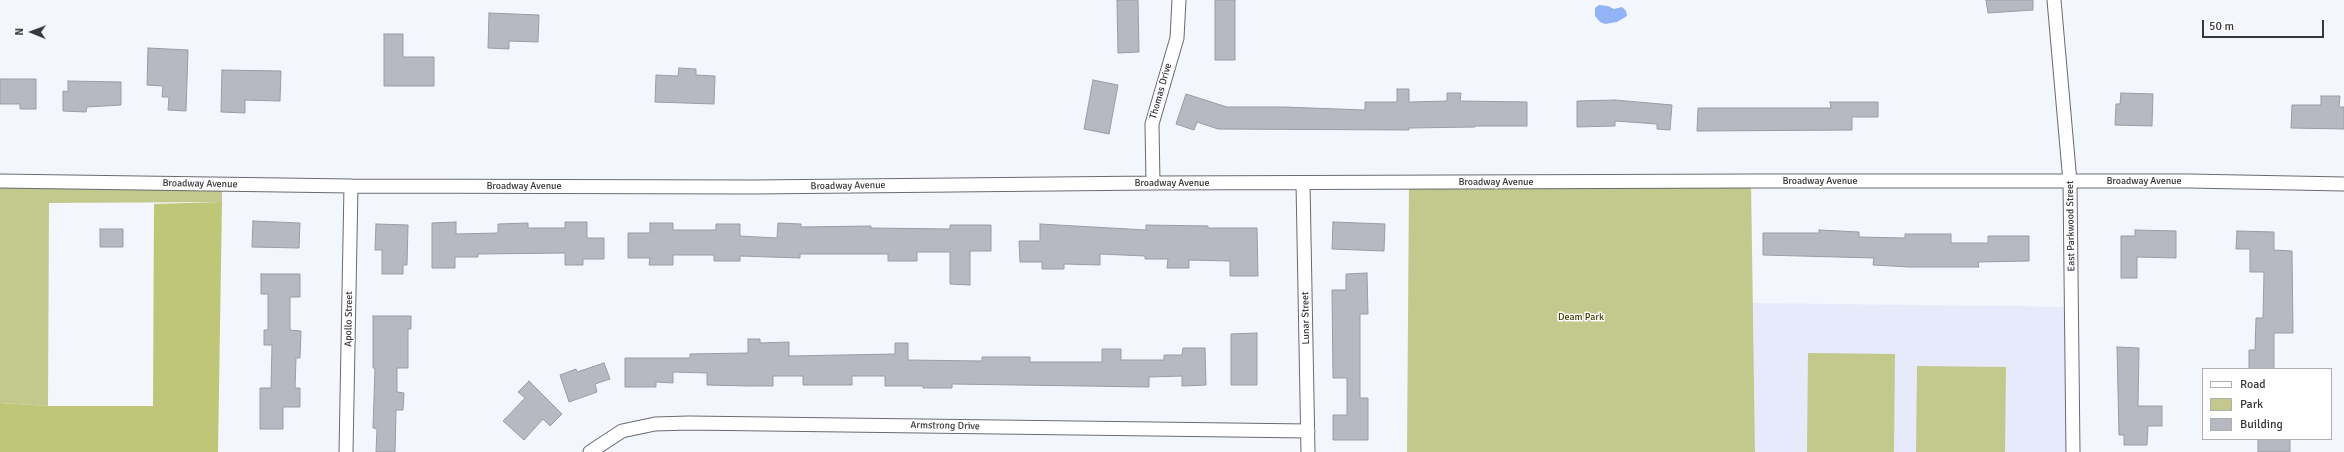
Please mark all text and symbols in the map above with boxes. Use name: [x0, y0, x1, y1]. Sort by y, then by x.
north arrow: [12, 12, 52, 52]
scale bar: [2204, 12, 2326, 38]
text: 50 m: [2209, 19, 2234, 34]
text: N: [13, 28, 26, 36]
street label: Thomas Drive: [1147, 62, 1175, 120]
street label: Broadway Avenue: [1782, 175, 1858, 187]
street label: Broadway Avenue: [2106, 175, 2182, 187]
street label: Broadway Avenue: [1458, 176, 1534, 188]
street label: Broadway Avenue: [162, 177, 238, 191]
street label: Broadway Avenue: [1134, 177, 1210, 189]
street label: Broadway Avenue: [810, 179, 886, 193]
street label: Broadway Avenue: [486, 180, 562, 192]
street label: East Parkwood Street: [2064, 180, 2078, 272]
street label: Apollo Street: [343, 291, 355, 347]
street label: Lunar Street: [1300, 291, 1312, 345]
park label: Deam Park: [1558, 311, 1604, 323]
legend: [2202, 368, 2332, 440]
text: Road: [2240, 377, 2266, 392]
text: Park: [2240, 397, 2263, 412]
text: Building: [2240, 417, 2283, 432]
street label: Armstrong Drive: [910, 419, 980, 433]

